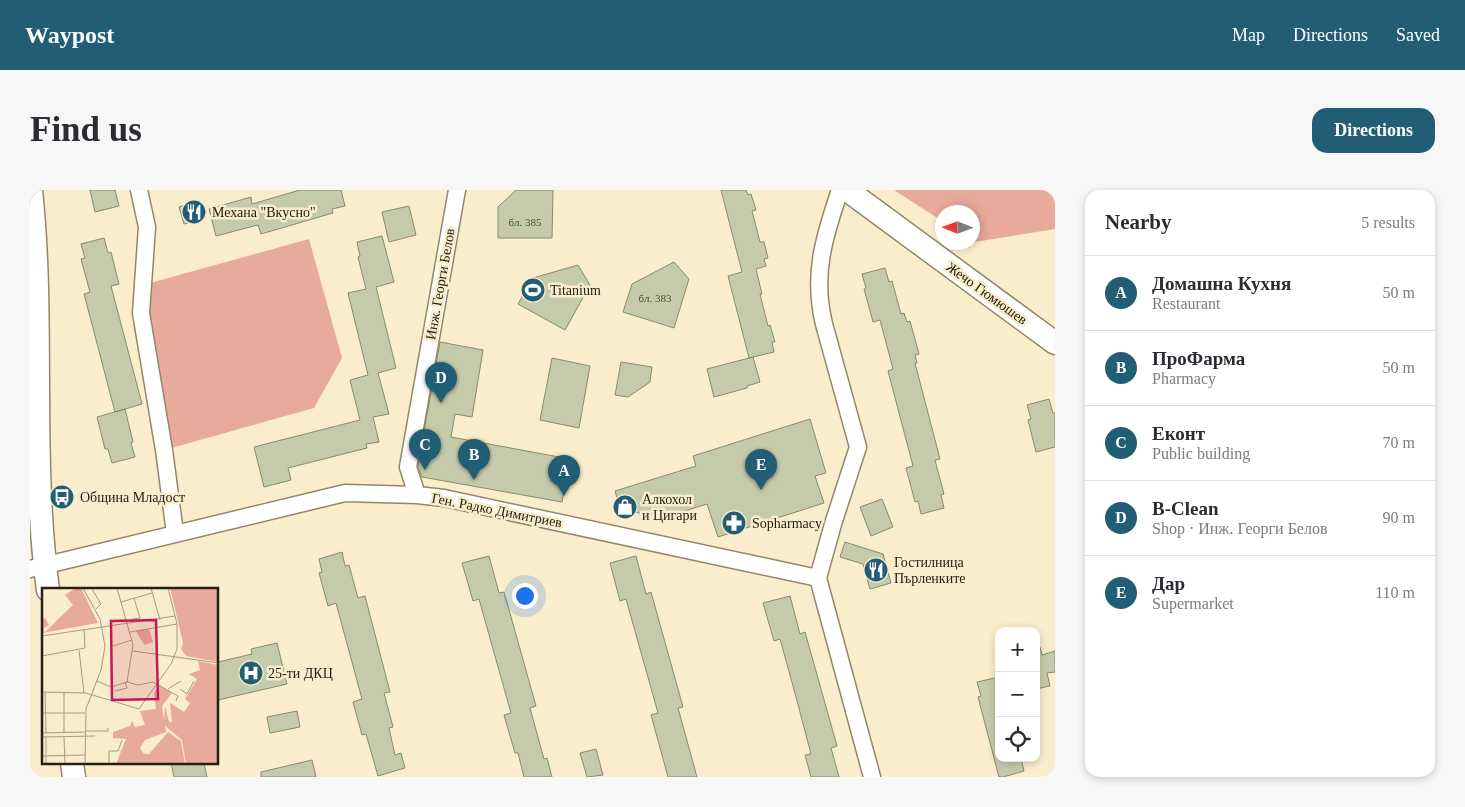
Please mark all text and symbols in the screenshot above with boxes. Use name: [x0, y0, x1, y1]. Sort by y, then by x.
text: Waypost: [25, 22, 114, 48]
text: Map: [1232, 25, 1265, 45]
text: Directions: [1293, 25, 1368, 45]
text: Saved: [1396, 25, 1440, 45]
button: Directions: [1312, 108, 1435, 153]
text: Find us: [30, 110, 142, 149]
restaurant icon: Механа "Вкусно": [181, 199, 207, 225]
place label: Механа "Вкусно": [212, 205, 316, 220]
north arrow: [935, 205, 980, 250]
text: Nearby: [1105, 210, 1172, 234]
text: 5 results: [1361, 214, 1415, 231]
house number: бл. 385: [509, 216, 542, 228]
street label: Инж. Георги Белов: [423, 227, 458, 341]
street label: Жечо Гюмюшев: [944, 259, 1030, 328]
text: Домашна Кухня: [1152, 273, 1291, 294]
sports icon: Titanium: [520, 277, 546, 303]
place label: Titanium: [550, 283, 601, 298]
text: A: [1115, 284, 1127, 301]
text: 50 m: [1383, 284, 1415, 301]
house number: бл. 383: [639, 292, 672, 304]
text: Restaurant: [1152, 295, 1220, 312]
text: ПроФарма: [1152, 348, 1245, 369]
text: B: [1116, 359, 1126, 376]
text: 50 m: [1383, 359, 1415, 376]
pin: D: [425, 362, 457, 403]
text: Pharmacy: [1152, 370, 1216, 387]
text: Еконт: [1152, 423, 1205, 444]
pin: C: [409, 429, 441, 470]
text: C: [1115, 434, 1127, 451]
text: 70 m: [1383, 434, 1415, 451]
pin: B: [458, 439, 490, 480]
text: Public building: [1152, 445, 1250, 462]
pin: E: [745, 449, 777, 490]
pin: A: [548, 455, 580, 496]
bus stop icon: Община Младост: [49, 484, 75, 510]
place label: Община Младост: [80, 490, 185, 505]
street label: Ген. Радко Димитриев: [430, 490, 564, 531]
place label: Алкохол и Цигари: [642, 492, 698, 523]
shop icon: Алкохол и Цигари: [612, 494, 638, 520]
text: B-Clean: [1152, 498, 1219, 519]
text: D: [1115, 509, 1127, 526]
text: 90 m: [1383, 509, 1415, 526]
pharmacy icon: Sopharmacy: [721, 510, 747, 536]
place label: Sopharmacy: [752, 516, 822, 531]
text: Shop · Инж. Георги Белов: [1152, 520, 1327, 537]
place label: Гостилница Пърленките: [894, 555, 965, 586]
restaurant icon: Гостилница Пърленките: [863, 557, 889, 583]
text: Дар: [1152, 573, 1185, 594]
your location: [512, 583, 538, 609]
text: E: [1116, 584, 1126, 601]
text: 110 m: [1375, 584, 1415, 601]
inset map: [42, 588, 219, 764]
text: Supermarket: [1152, 595, 1234, 612]
map controls: [995, 627, 1040, 762]
button: +: [995, 627, 1040, 672]
hospital icon: 25-ти ДКЦ: [238, 660, 264, 686]
place label: 25-ти ДКЦ: [268, 666, 333, 681]
button: −: [995, 672, 1040, 717]
button: locate: [995, 717, 1040, 762]

